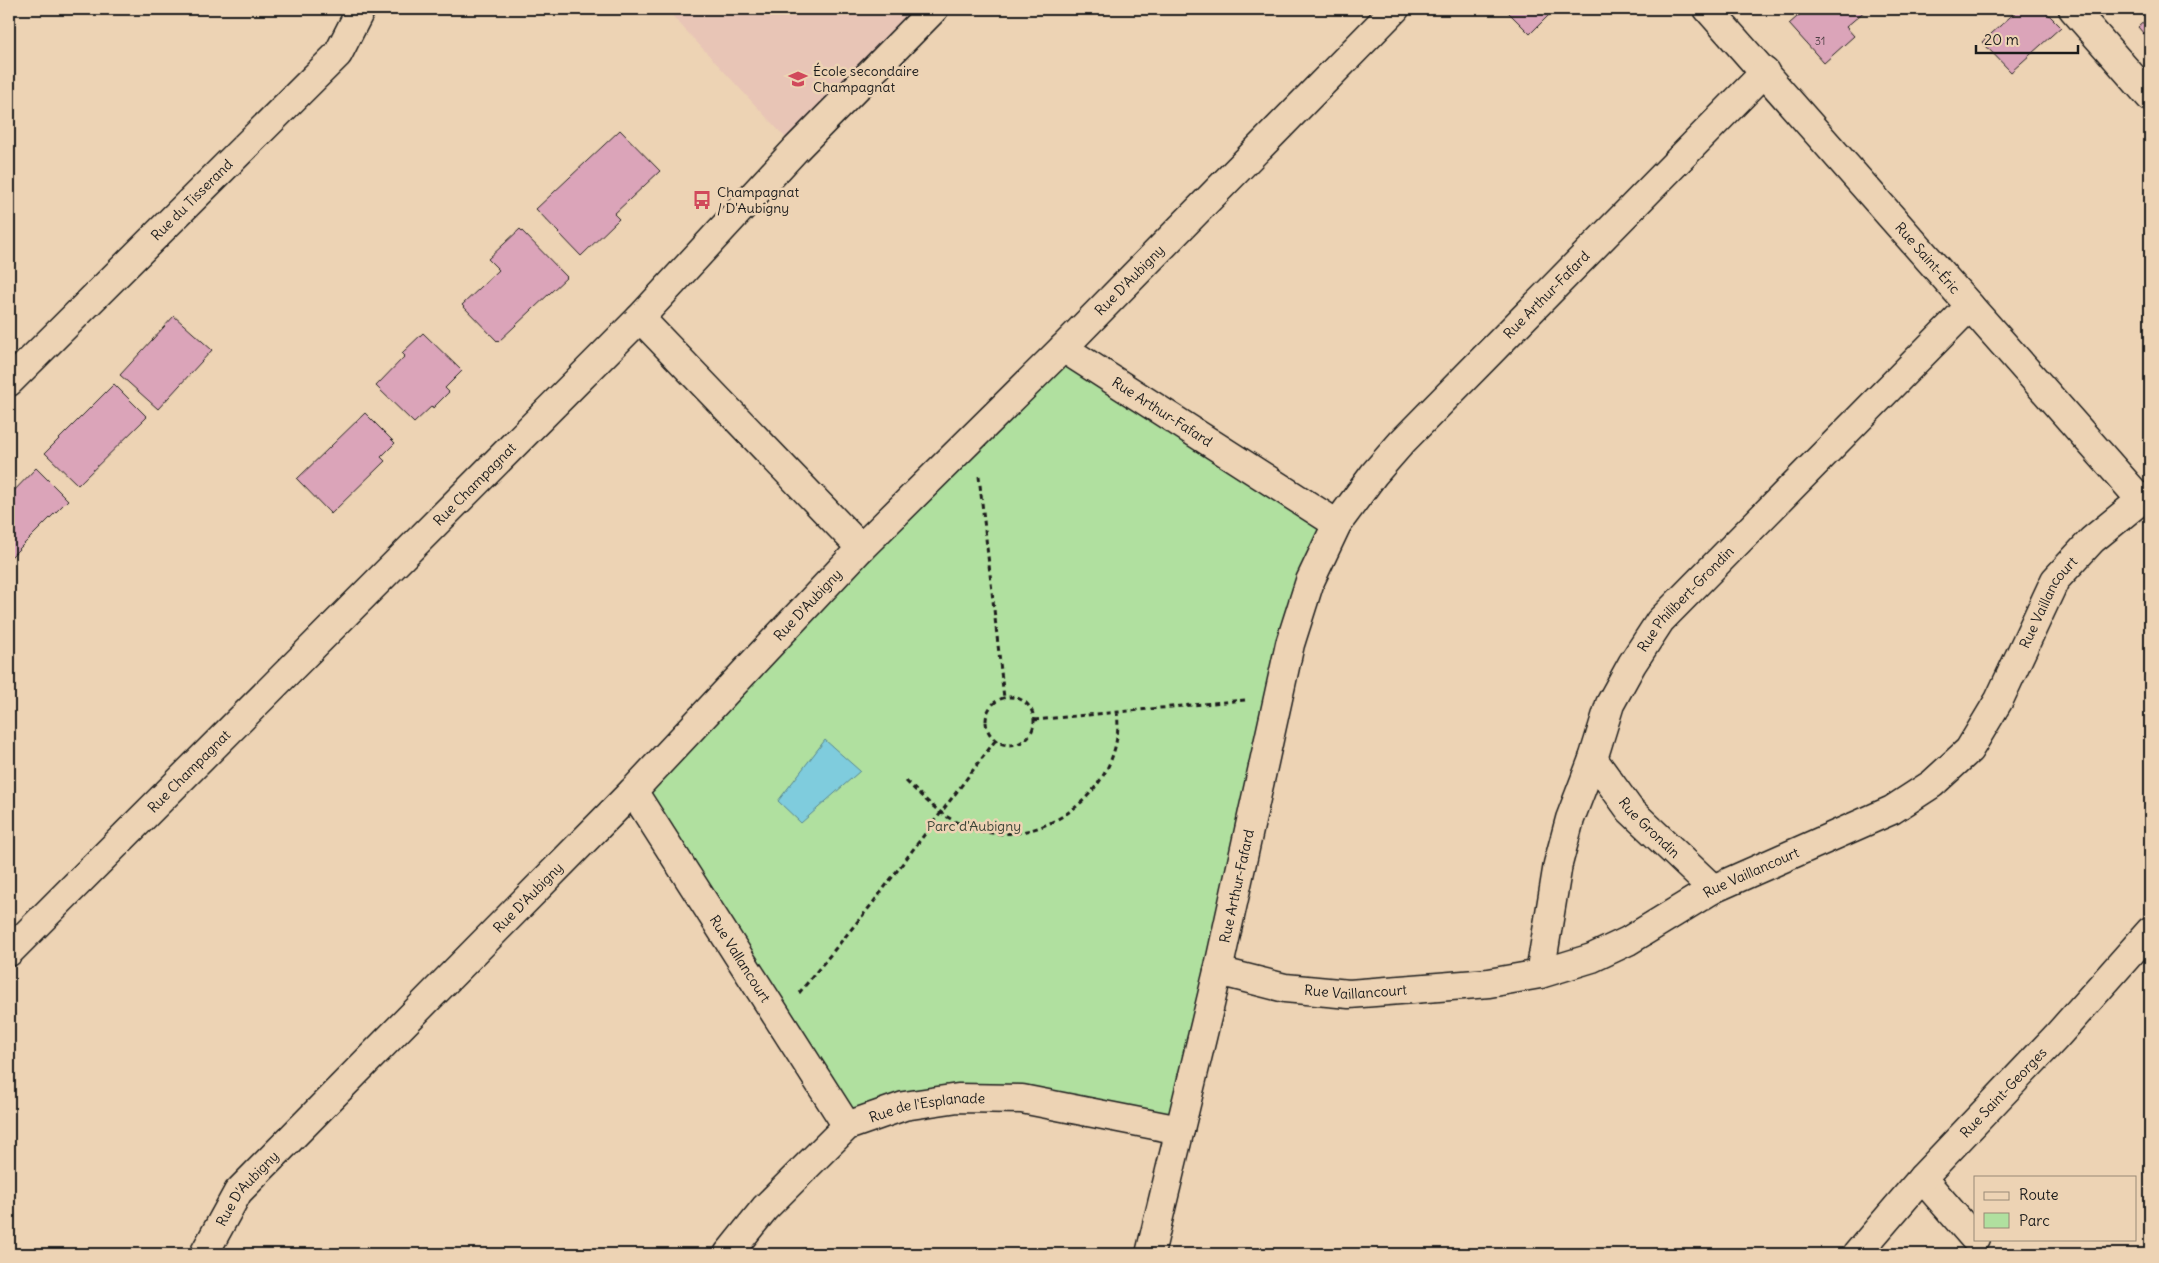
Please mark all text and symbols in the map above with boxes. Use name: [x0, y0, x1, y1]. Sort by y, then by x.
scale bar: [1976, 22, 2079, 54]
text: 20 m: [1984, 30, 2019, 49]
house number: 31: [1815, 34, 1825, 48]
place label: École secondaire Champagnat: [813, 62, 919, 96]
school or university icon: École secondaire Champagnat: [787, 68, 809, 90]
street label: Rue du Tisserand: [147, 155, 236, 244]
place label: Champagnat / D'Aubigny: [717, 183, 799, 217]
bus stop icon: Champagnat / D'Aubigny: [691, 189, 713, 211]
street label: Rue Saint-Éric: [1891, 219, 1964, 297]
street label: Rue D'Aubigny: [1091, 241, 1168, 319]
street label: Rue Arthur-Fafard: [1499, 247, 1593, 342]
street label: Rue Arthur-Fafard: [1109, 373, 1216, 451]
street label: Rue Champagnat: [429, 439, 520, 530]
street label: Rue Philibert-Grondin: [1633, 542, 1738, 655]
street label: Rue Vaillancourt: [2015, 553, 2081, 651]
street label: Rue D'Aubigny: [770, 565, 846, 644]
street label: Rue Champagnat: [144, 726, 234, 817]
street label: Rue Grondin: [1615, 794, 1684, 862]
park label: Parc d'Aubigny: [927, 817, 1021, 835]
street label: Rue Arthur-Fafard: [1215, 828, 1258, 945]
street label: Rue Vaillancourt: [1700, 843, 1802, 902]
street label: Rue D'Aubigny: [489, 859, 567, 937]
street label: Rue Vallancourt: [706, 912, 775, 1006]
street label: Rue Vaillancourt: [1303, 980, 1408, 1003]
street label: Rue Saint-Georges: [1956, 1043, 2050, 1141]
street label: Rue de l'Esplanade: [867, 1089, 985, 1127]
street label: Rue D'Aubigny: [212, 1147, 282, 1229]
legend: [1974, 1176, 2136, 1240]
text: Route: [2019, 1185, 2059, 1204]
text: Parc: [2019, 1211, 2050, 1230]

